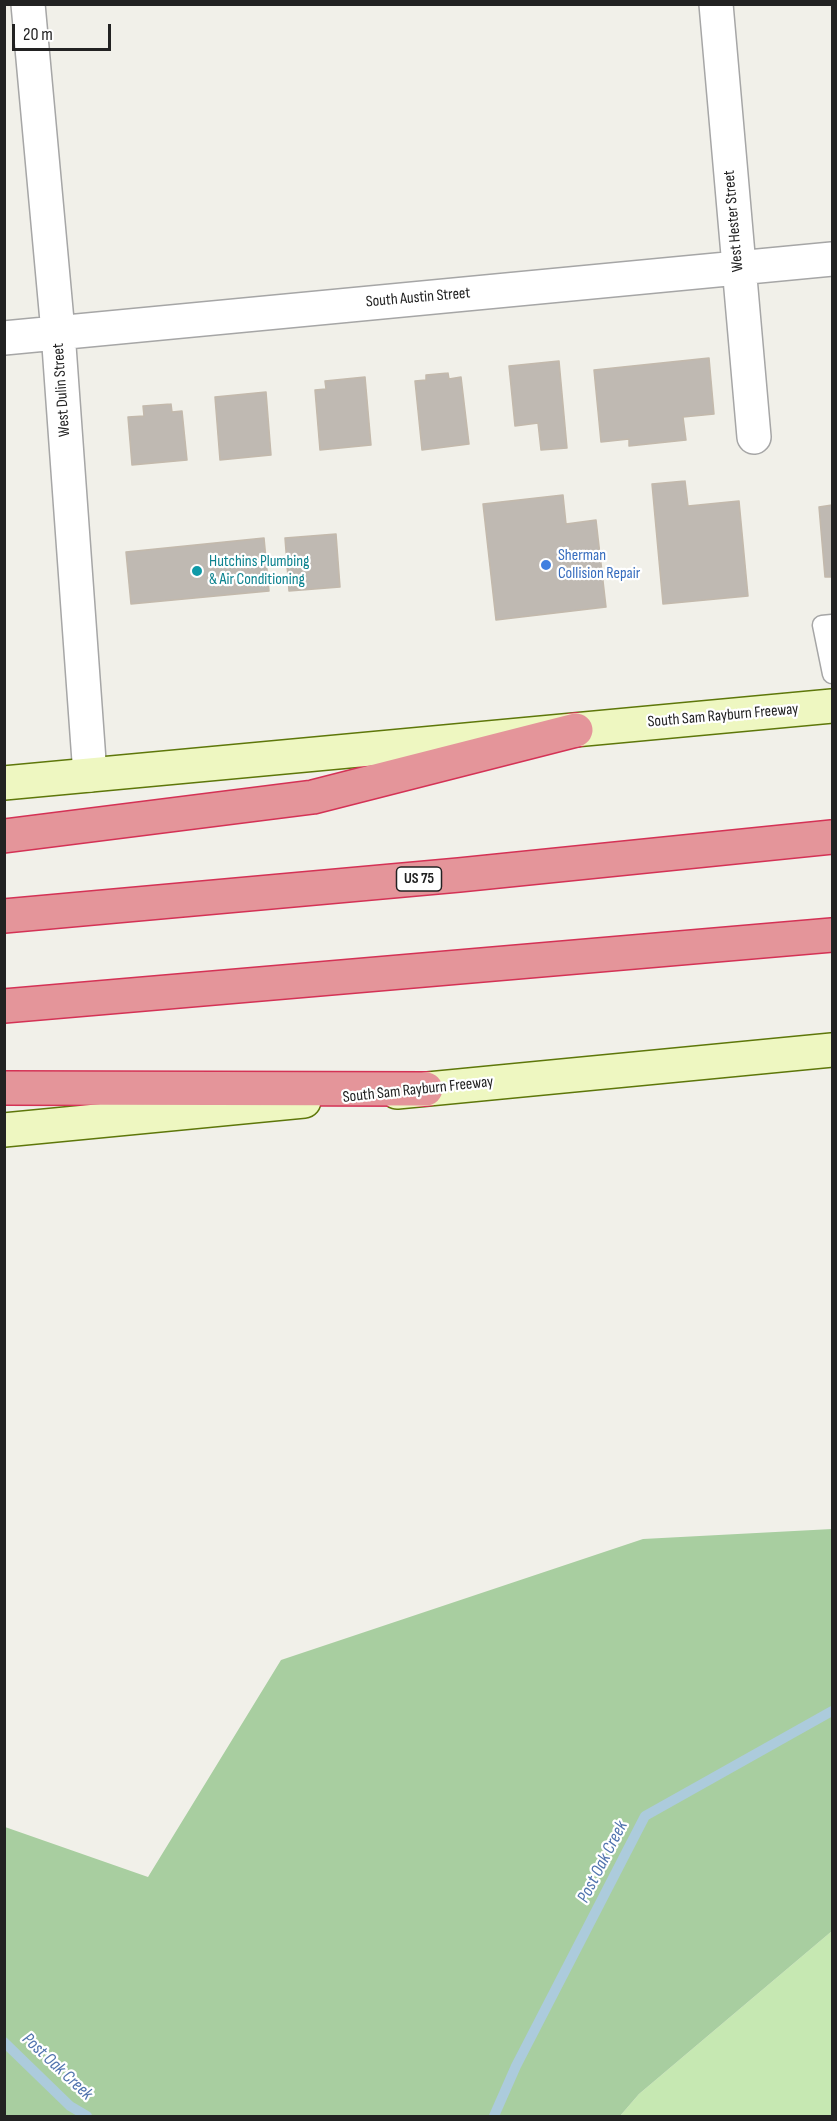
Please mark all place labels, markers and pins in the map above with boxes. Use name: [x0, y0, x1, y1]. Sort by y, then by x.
place label: Sherman Collision Repair: [558, 546, 640, 584]
place label: Hutchins Plumbing & Air Conditioning: [209, 552, 309, 590]
marker: Sherman Collision Repair: [539, 558, 553, 572]
marker: Hutchins Plumbing & Air Conditioning: [190, 564, 204, 578]

